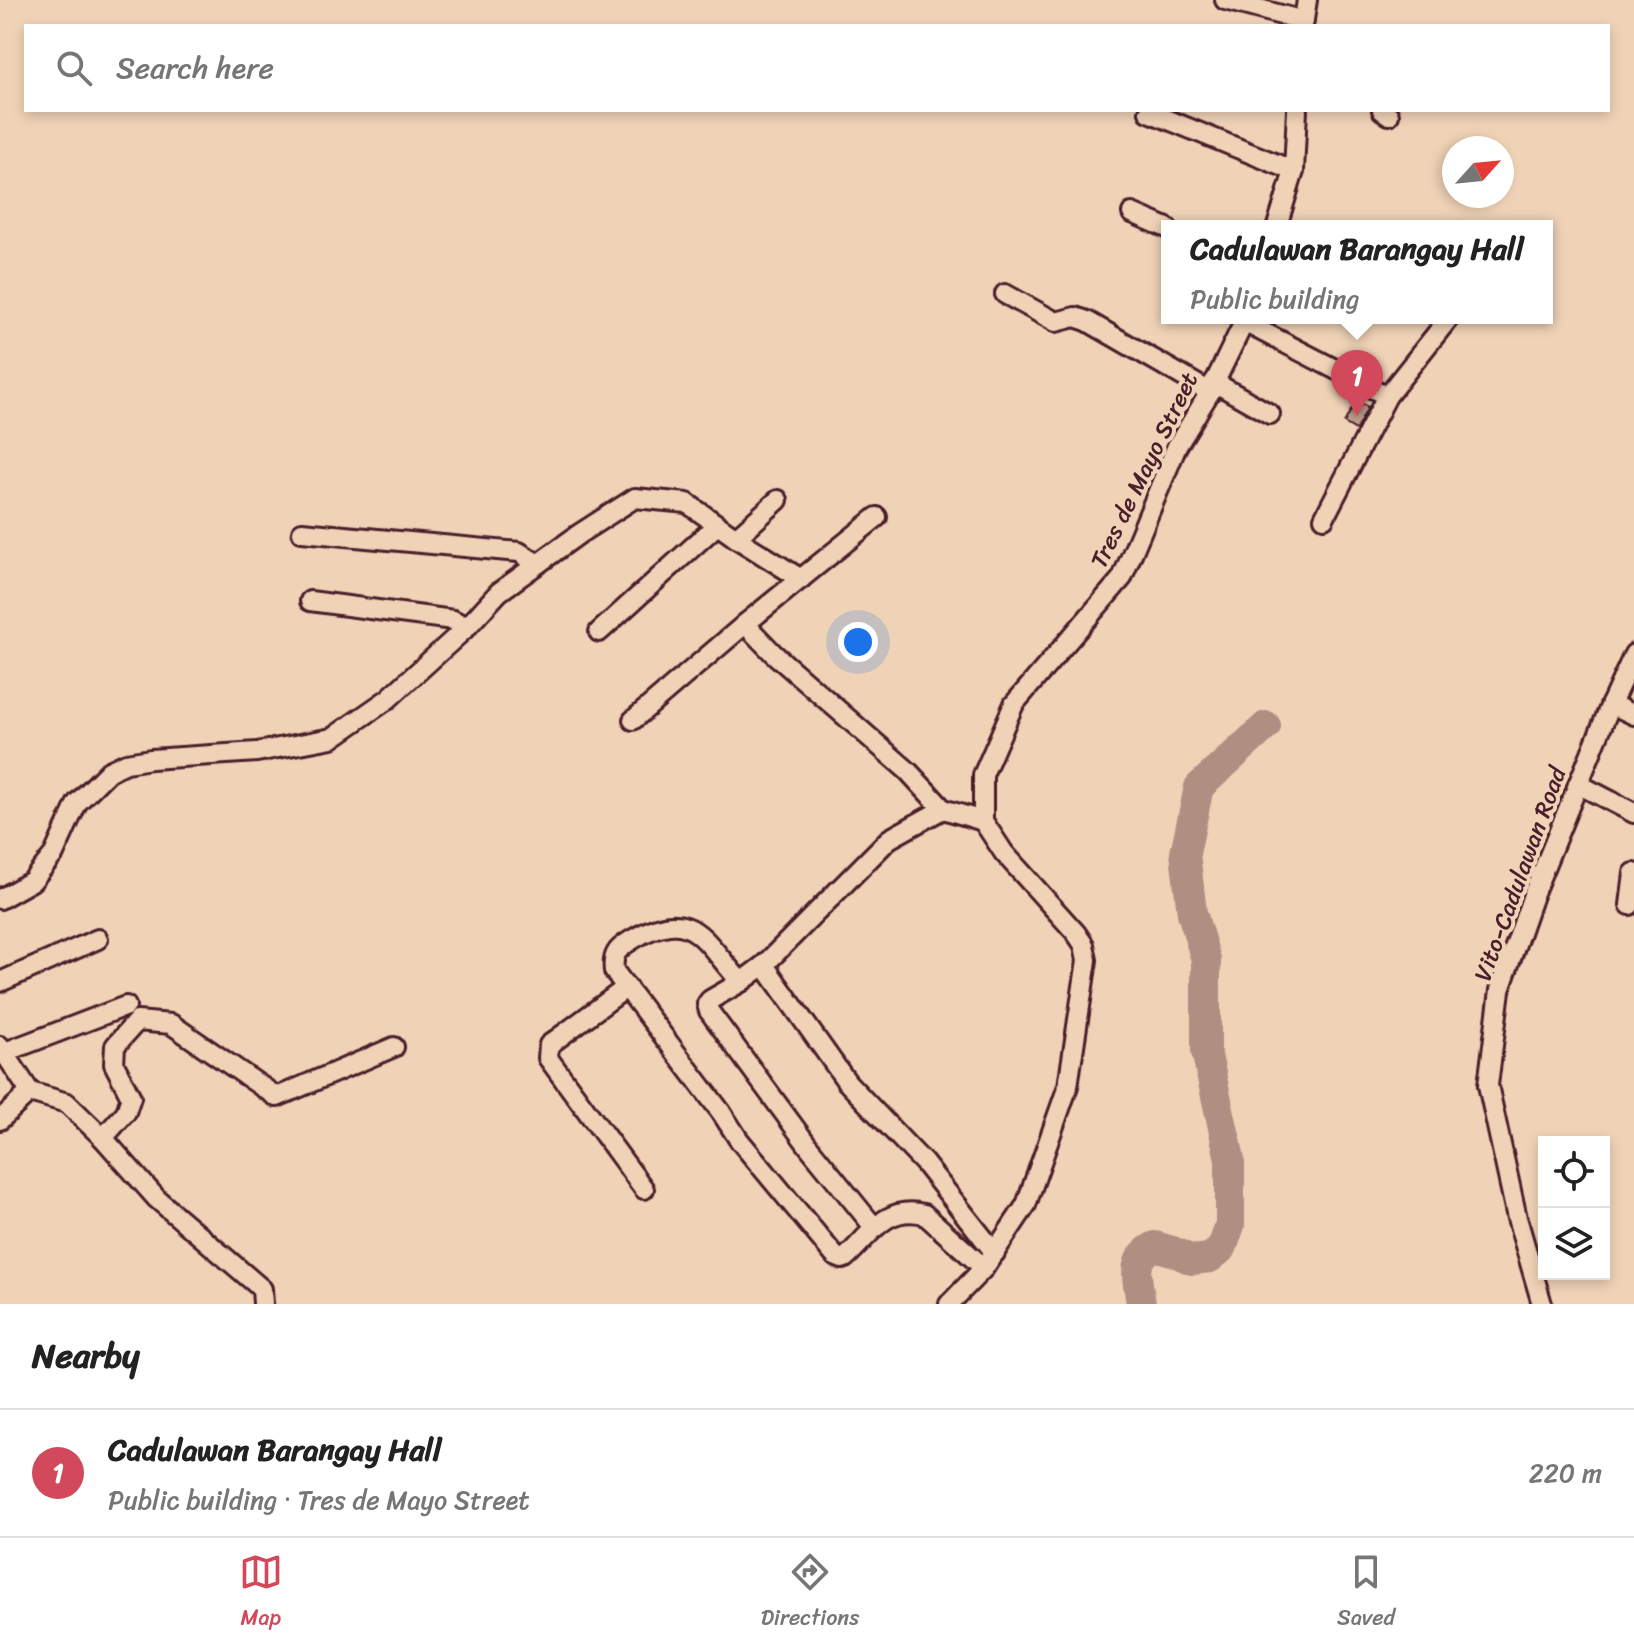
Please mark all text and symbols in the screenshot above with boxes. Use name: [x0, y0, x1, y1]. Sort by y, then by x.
search box: [24, 24, 1610, 112]
text: Search here: [116, 41, 274, 95]
icon: search: [52, 46, 96, 90]
north arrow: [1442, 136, 1514, 208]
popup: [1161, 220, 1553, 324]
text: Cadulawan Barangay Hall: [1190, 222, 1524, 276]
text: Public building: [1190, 276, 1359, 322]
pin: 1: [1331, 350, 1383, 416]
street label: Tres de Mayo Street: [1078, 365, 1210, 575]
your location: [838, 622, 878, 662]
street label: Vito-Cadulawan Road: [1462, 760, 1579, 987]
map controls: [1538, 1136, 1610, 1280]
button: locate: [1538, 1136, 1610, 1208]
button: layers: [1538, 1208, 1610, 1280]
text: Nearby: [32, 1326, 140, 1386]
text: Cadulawan Barangay Hall: [108, 1423, 442, 1477]
text: 1: [52, 1450, 64, 1496]
text: 220 m: [1529, 1450, 1602, 1496]
text: Public building · Tres de Mayo Street: [108, 1477, 530, 1523]
tab: Map: [239, 1550, 283, 1637]
tab: Directions: [761, 1550, 859, 1637]
tab: Saved: [1337, 1550, 1395, 1637]

